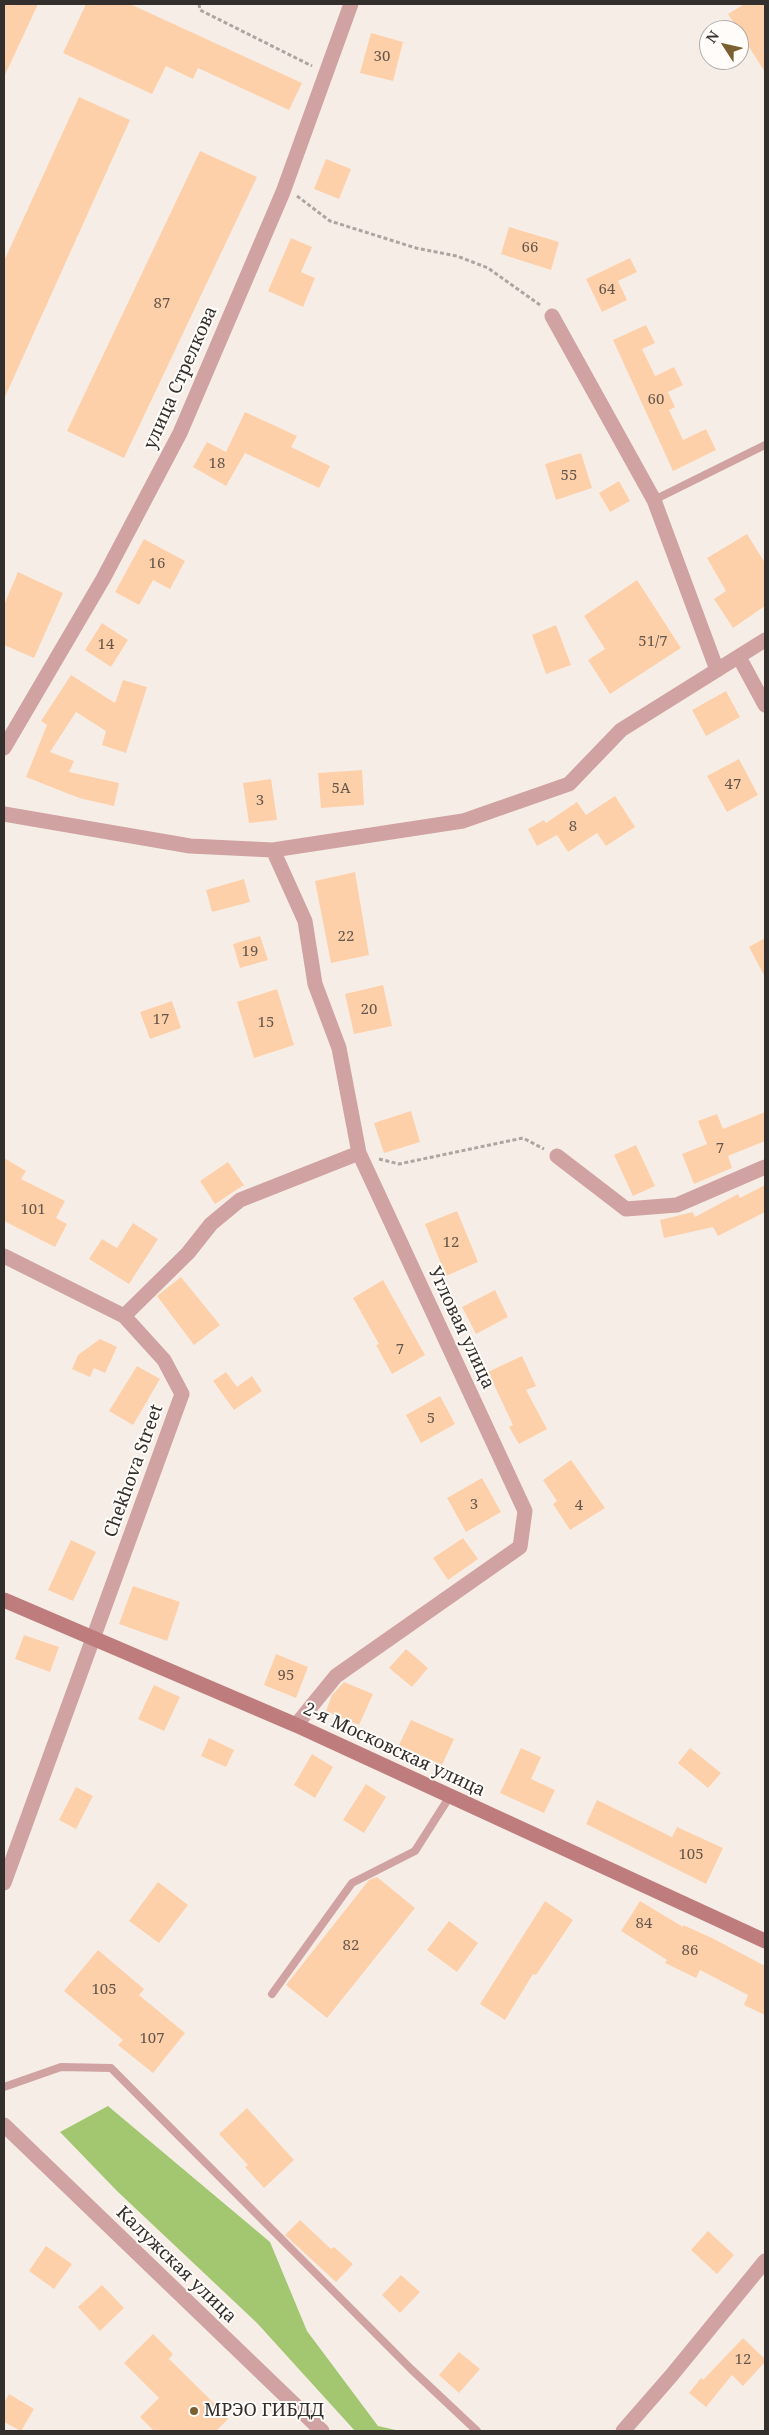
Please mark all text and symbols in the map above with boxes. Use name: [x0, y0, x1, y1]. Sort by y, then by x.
north arrow: [699, 20, 749, 70]
text: N: [701, 27, 723, 47]
house number: 30: [374, 48, 390, 66]
house number: 66: [522, 239, 538, 257]
house number: 64: [599, 281, 615, 299]
house number: 87: [154, 295, 170, 313]
street label: улица Стрелкова: [140, 303, 222, 453]
house number: 60: [648, 391, 664, 409]
house number: 18: [209, 455, 225, 473]
house number: 55: [561, 467, 577, 485]
house number: 16: [149, 555, 165, 573]
house number: 51/7: [638, 633, 668, 651]
house number: 14: [98, 636, 114, 654]
house number: 47: [725, 776, 741, 794]
house number: 5А: [332, 780, 350, 798]
house number: 3: [256, 792, 264, 810]
house number: 8: [569, 818, 577, 836]
house number: 22: [338, 928, 354, 946]
house number: 19: [242, 943, 258, 961]
house number: 20: [361, 1001, 377, 1019]
house number: 17: [153, 1011, 169, 1029]
house number: 15: [258, 1014, 274, 1032]
house number: 7: [716, 1140, 724, 1158]
house number: 101: [20, 1201, 46, 1219]
house number: 12: [443, 1234, 459, 1252]
street label: Угловая улица: [423, 1263, 499, 1393]
house number: 7: [396, 1341, 404, 1359]
street label: Chekhova Street: [100, 1402, 168, 1540]
house number: 5: [427, 1410, 435, 1428]
house number: 3: [470, 1496, 478, 1514]
house number: 4: [575, 1497, 583, 1515]
house number: 95: [278, 1667, 294, 1685]
street label: 2-я Московская улица: [300, 1698, 488, 1802]
house number: 105: [678, 1846, 704, 1864]
house number: 84: [636, 1915, 652, 1933]
house number: 82: [343, 1937, 359, 1955]
house number: 86: [682, 1942, 698, 1960]
house number: 105: [91, 1981, 117, 1999]
house number: 107: [139, 2030, 165, 2048]
street label: Калужская улица: [111, 2202, 241, 2328]
house number: 12: [735, 2351, 751, 2369]
place label: МРЭО ГИБДД: [204, 2400, 324, 2422]
marker: МРЭО ГИБДД: [188, 2405, 200, 2417]

